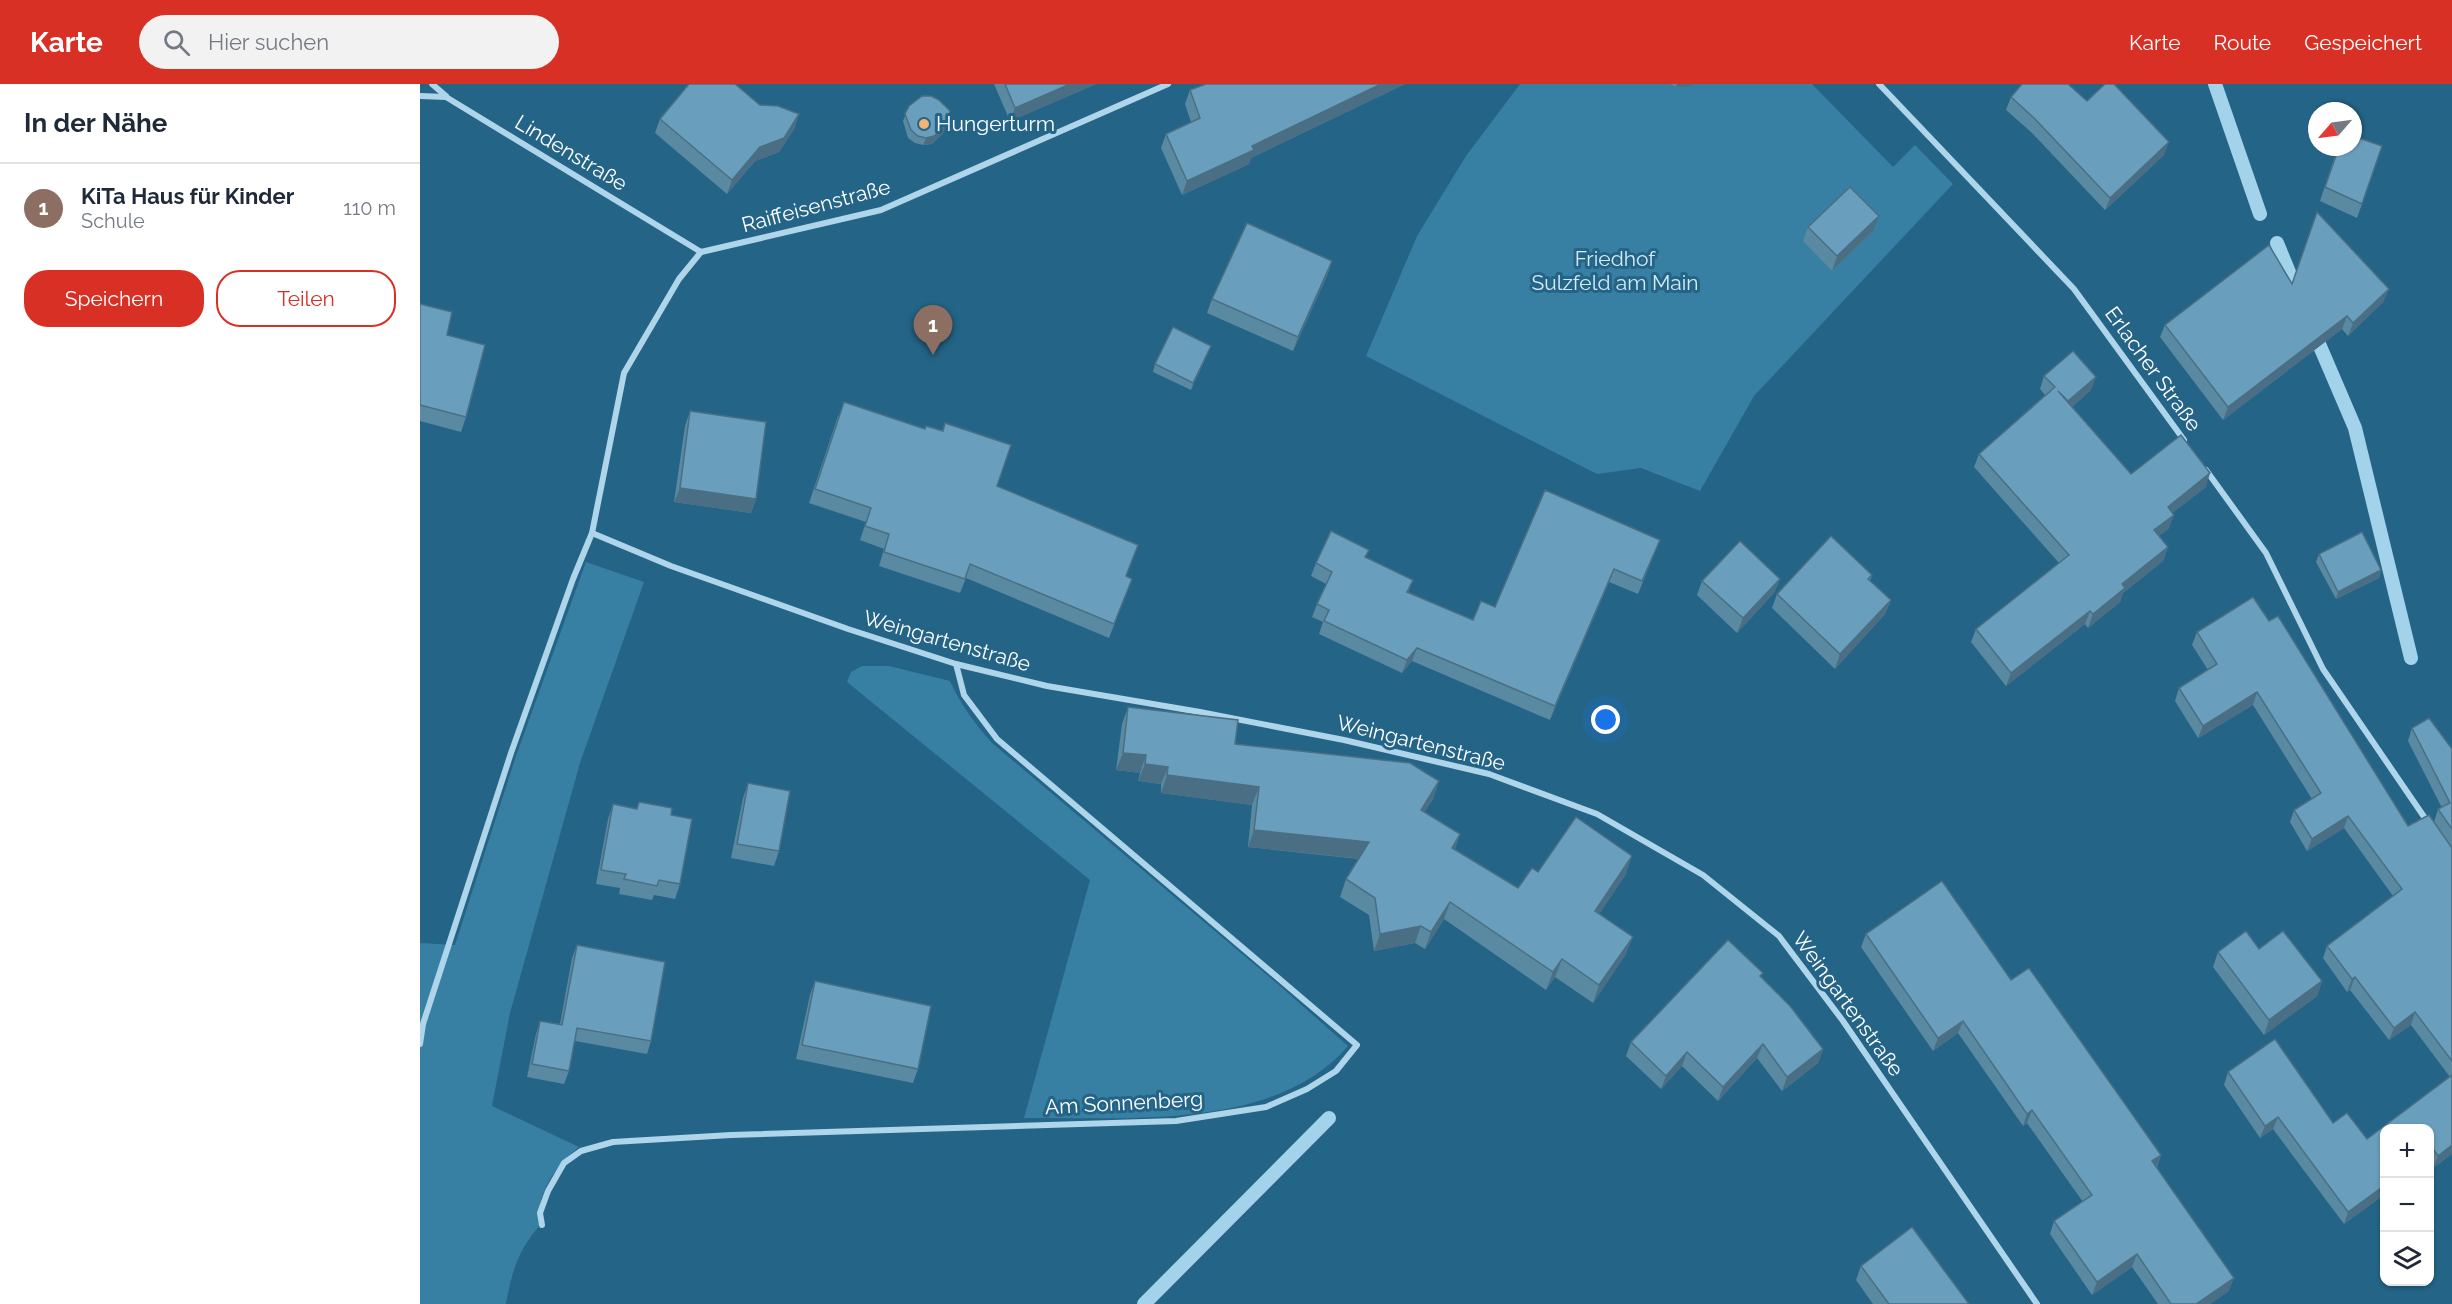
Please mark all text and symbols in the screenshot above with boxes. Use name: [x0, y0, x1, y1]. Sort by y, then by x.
search box: [139, 15, 559, 69]
text: Karte: [30, 26, 103, 59]
icon: search: [160, 26, 193, 59]
text: Hier suchen: [208, 29, 329, 55]
text: Karte: [2129, 30, 2181, 55]
text: Route: [2214, 30, 2271, 55]
text: Gespeichert: [2304, 30, 2422, 55]
north arrow: [2308, 102, 2362, 156]
text: In der Nähe: [24, 108, 167, 138]
street label: Lindenstraße: [511, 109, 632, 196]
place label: Hungerturm: [936, 111, 1055, 136]
marker: Hungerturm: [917, 117, 931, 131]
street label: Raiffeisenstraße: [739, 174, 893, 237]
text: KiTa Haus für Kinder: [81, 183, 294, 209]
text: 1: [39, 196, 48, 220]
text: 110 m: [343, 196, 396, 220]
text: Schule: [81, 209, 145, 233]
park label: Friedhof Sulzfeld am Main: [1532, 246, 1699, 295]
button: Speichern: [24, 270, 204, 327]
button: Teilen: [216, 270, 396, 327]
street label: Erlacher Straße: [2100, 302, 2207, 436]
pin: 1: [914, 306, 952, 355]
street label: Weingartenstraße: [861, 605, 1034, 676]
your location: [1591, 705, 1620, 734]
street label: Weingartenstraße: [1334, 709, 1508, 776]
street label: Weingartenstraße: [1788, 926, 1909, 1081]
street label: Am Sonnenberg: [1044, 1086, 1204, 1119]
map controls: [2380, 1124, 2434, 1286]
button: +: [2380, 1124, 2434, 1178]
button: −: [2380, 1178, 2434, 1232]
button: layers: [2380, 1232, 2434, 1286]

